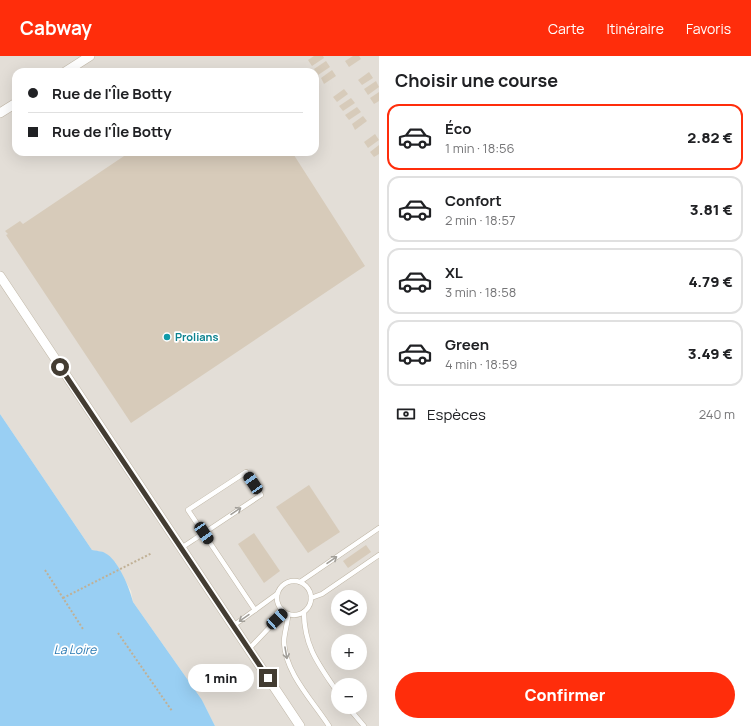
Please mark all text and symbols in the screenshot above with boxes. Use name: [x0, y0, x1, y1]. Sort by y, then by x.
text: Cabway: [20, 15, 92, 41]
text: Carte: [548, 19, 584, 38]
text: Itinéraire: [606, 19, 664, 38]
text: Favoris: [686, 19, 731, 38]
text: Choisir une course: [395, 68, 558, 92]
text: Rue de l'Île Botty: [52, 83, 172, 104]
text: Éco: [445, 118, 471, 139]
icon: car: [397, 119, 433, 155]
text: Rue de l'Île Botty: [52, 121, 172, 142]
text: 2.82 €: [687, 127, 733, 148]
text: 1 min · 18:56: [445, 139, 515, 157]
text: Confort: [445, 190, 502, 211]
icon: car: [397, 191, 433, 227]
text: 3.81 €: [690, 199, 733, 220]
text: 2 min · 18:57: [445, 211, 515, 229]
text: XL: [445, 262, 463, 283]
icon: car: [397, 263, 433, 299]
text: 4.79 €: [688, 271, 733, 292]
text: 3 min · 18:58: [445, 283, 516, 301]
place label: Prolians: [175, 329, 218, 344]
marker: Prolians: [162, 332, 172, 342]
text: Green: [445, 334, 489, 355]
icon: car: [397, 335, 433, 371]
text: 3.49 €: [688, 343, 733, 364]
text: 4 min · 18:59: [445, 355, 517, 373]
route start: [51, 358, 69, 376]
icon: cash: [395, 403, 417, 425]
text: Espèces: [427, 404, 486, 425]
text: 240 m: [699, 405, 735, 423]
car: [241, 470, 265, 496]
one-way arrow: [230, 507, 242, 515]
car: [192, 520, 216, 546]
one-way arrow: [326, 556, 337, 564]
map controls: [331, 590, 367, 714]
button: layers: [331, 590, 367, 626]
car: [264, 606, 290, 632]
one-way arrow: [239, 614, 250, 622]
button: +: [331, 634, 367, 670]
water label: La Loire: [54, 641, 97, 658]
one-way arrow: [282, 646, 290, 659]
callout: 1 min: [188, 664, 254, 692]
text: 1 min: [205, 669, 237, 687]
route end: [259, 669, 277, 687]
button: Confirmer: [395, 672, 735, 718]
button: −: [331, 678, 367, 714]

